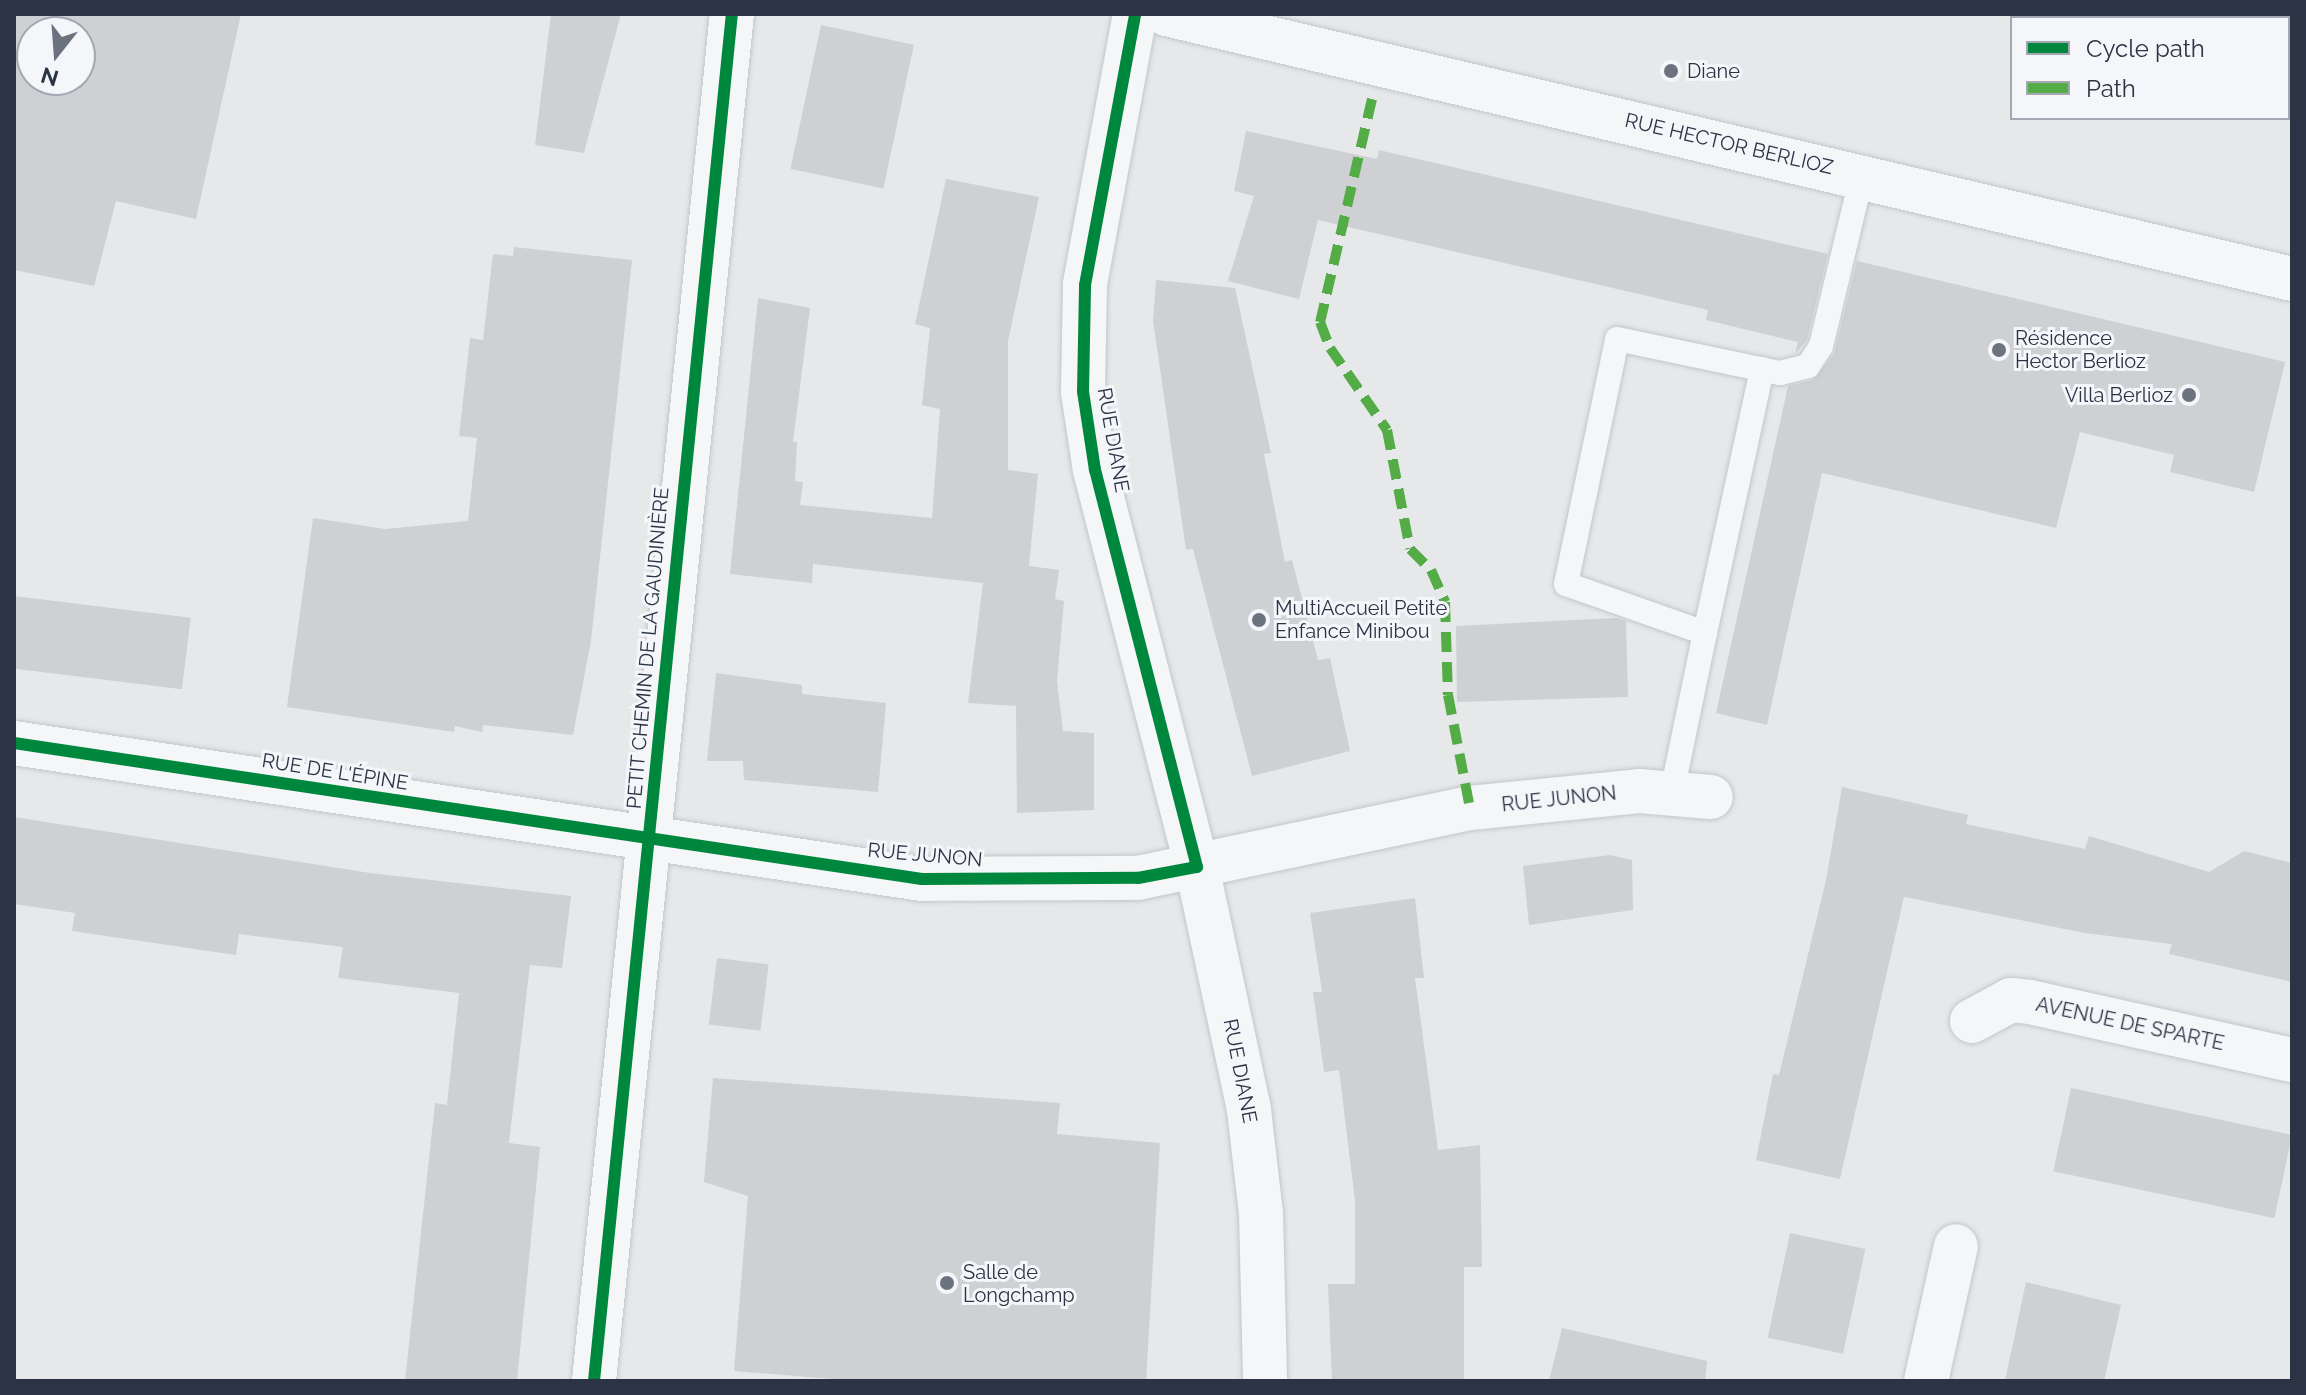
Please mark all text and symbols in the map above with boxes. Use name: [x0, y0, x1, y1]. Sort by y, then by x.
north arrow: [16, 16, 96, 96]
legend: [2010, 16, 2290, 120]
text: Cycle path: [2086, 34, 2205, 63]
place label: Diane: [1687, 59, 1740, 83]
text: N: [38, 62, 61, 92]
marker: Diane: [1662, 62, 1680, 80]
text: Path: [2086, 74, 2136, 103]
street label: RUE HECTOR BERLIOZ: [1622, 108, 1836, 180]
place label: Résidence Hector Berlioz: [2015, 326, 2146, 373]
marker: Résidence Hector Berlioz: [1990, 341, 2008, 359]
place label: Villa Berlioz: [2065, 383, 2173, 407]
street label: RUE DIANE: [1092, 386, 1134, 494]
marker: Villa Berlioz: [2180, 386, 2198, 404]
street label: PETIT CHEMIN DE LA GAUDINIÈRE: [622, 486, 674, 810]
place label: MultiAccueil Petite Enfance Minibou: [1275, 596, 1448, 643]
marker: MultiAccueil Petite Enfance Minibou: [1250, 611, 1268, 629]
street label: RUE DE L'ÉPINE: [260, 749, 410, 795]
street label: RUE JUNON: [1500, 781, 1618, 817]
street label: RUE JUNON: [866, 838, 984, 872]
street label: AVENUE DE SPARTE: [2034, 992, 2226, 1056]
street label: RUE DIANE: [1218, 1017, 1262, 1125]
place label: Salle de Longchamp: [963, 1260, 1075, 1307]
marker: Salle de Longchamp: [938, 1274, 956, 1292]

